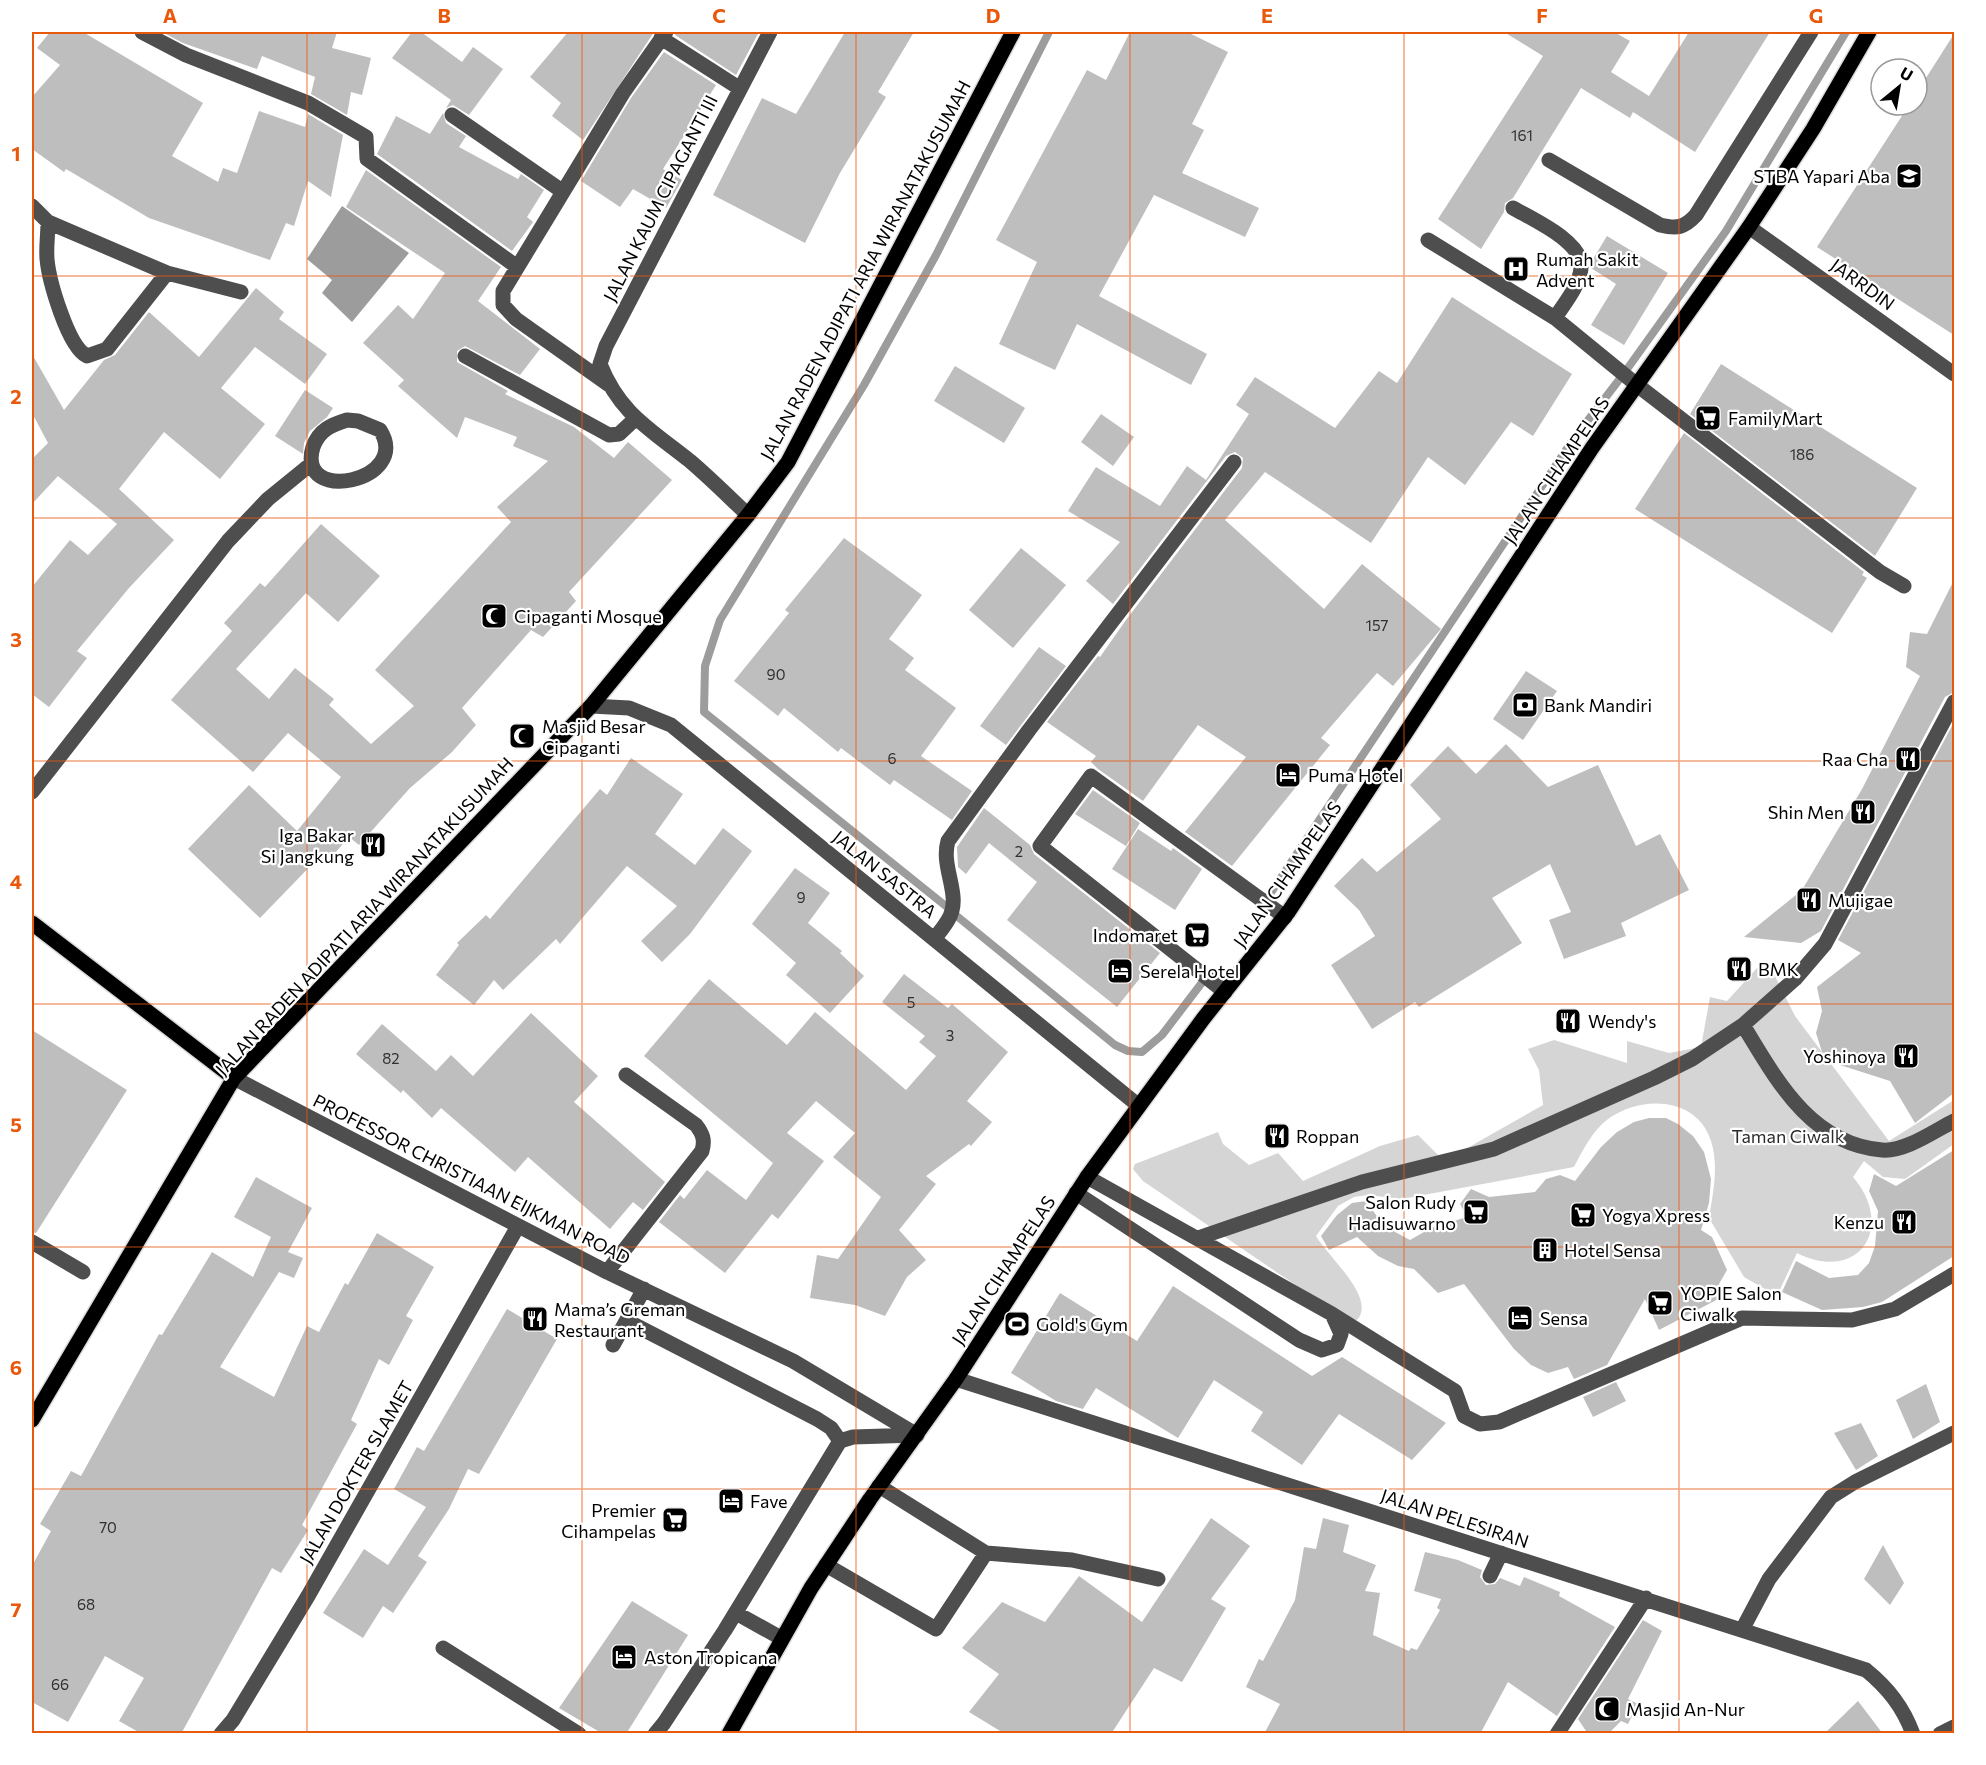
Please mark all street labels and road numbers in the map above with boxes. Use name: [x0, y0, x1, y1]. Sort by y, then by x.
street label: JALAN RADEN ADIPATI ARIA WIRANATAKUSUMAH: [755, 76, 975, 464]
street label: JALAN KAUM CIPAGANTI III: [598, 91, 722, 305]
street label: JARRDIN: [1827, 253, 1899, 315]
street label: JALAN CIHAMPELAS: [1498, 392, 1614, 548]
street label: JALAN RADEN ADIPATI ARIA WIRANATAKUSUMAH: [210, 752, 518, 1080]
street label: JALAN CIHAMPELAS: [1228, 797, 1346, 951]
street label: JALAN SASTRA: [829, 826, 941, 922]
street label: PROFESSOR CHRISTIAAN EIJKMAN ROAD: [310, 1089, 634, 1269]
street label: JALAN CIHAMPELAS: [947, 1191, 1059, 1349]
street label: JALAN DOKTER SLAMET: [294, 1376, 418, 1568]
street label: JALAN PELESIRAN: [1378, 1484, 1532, 1552]

